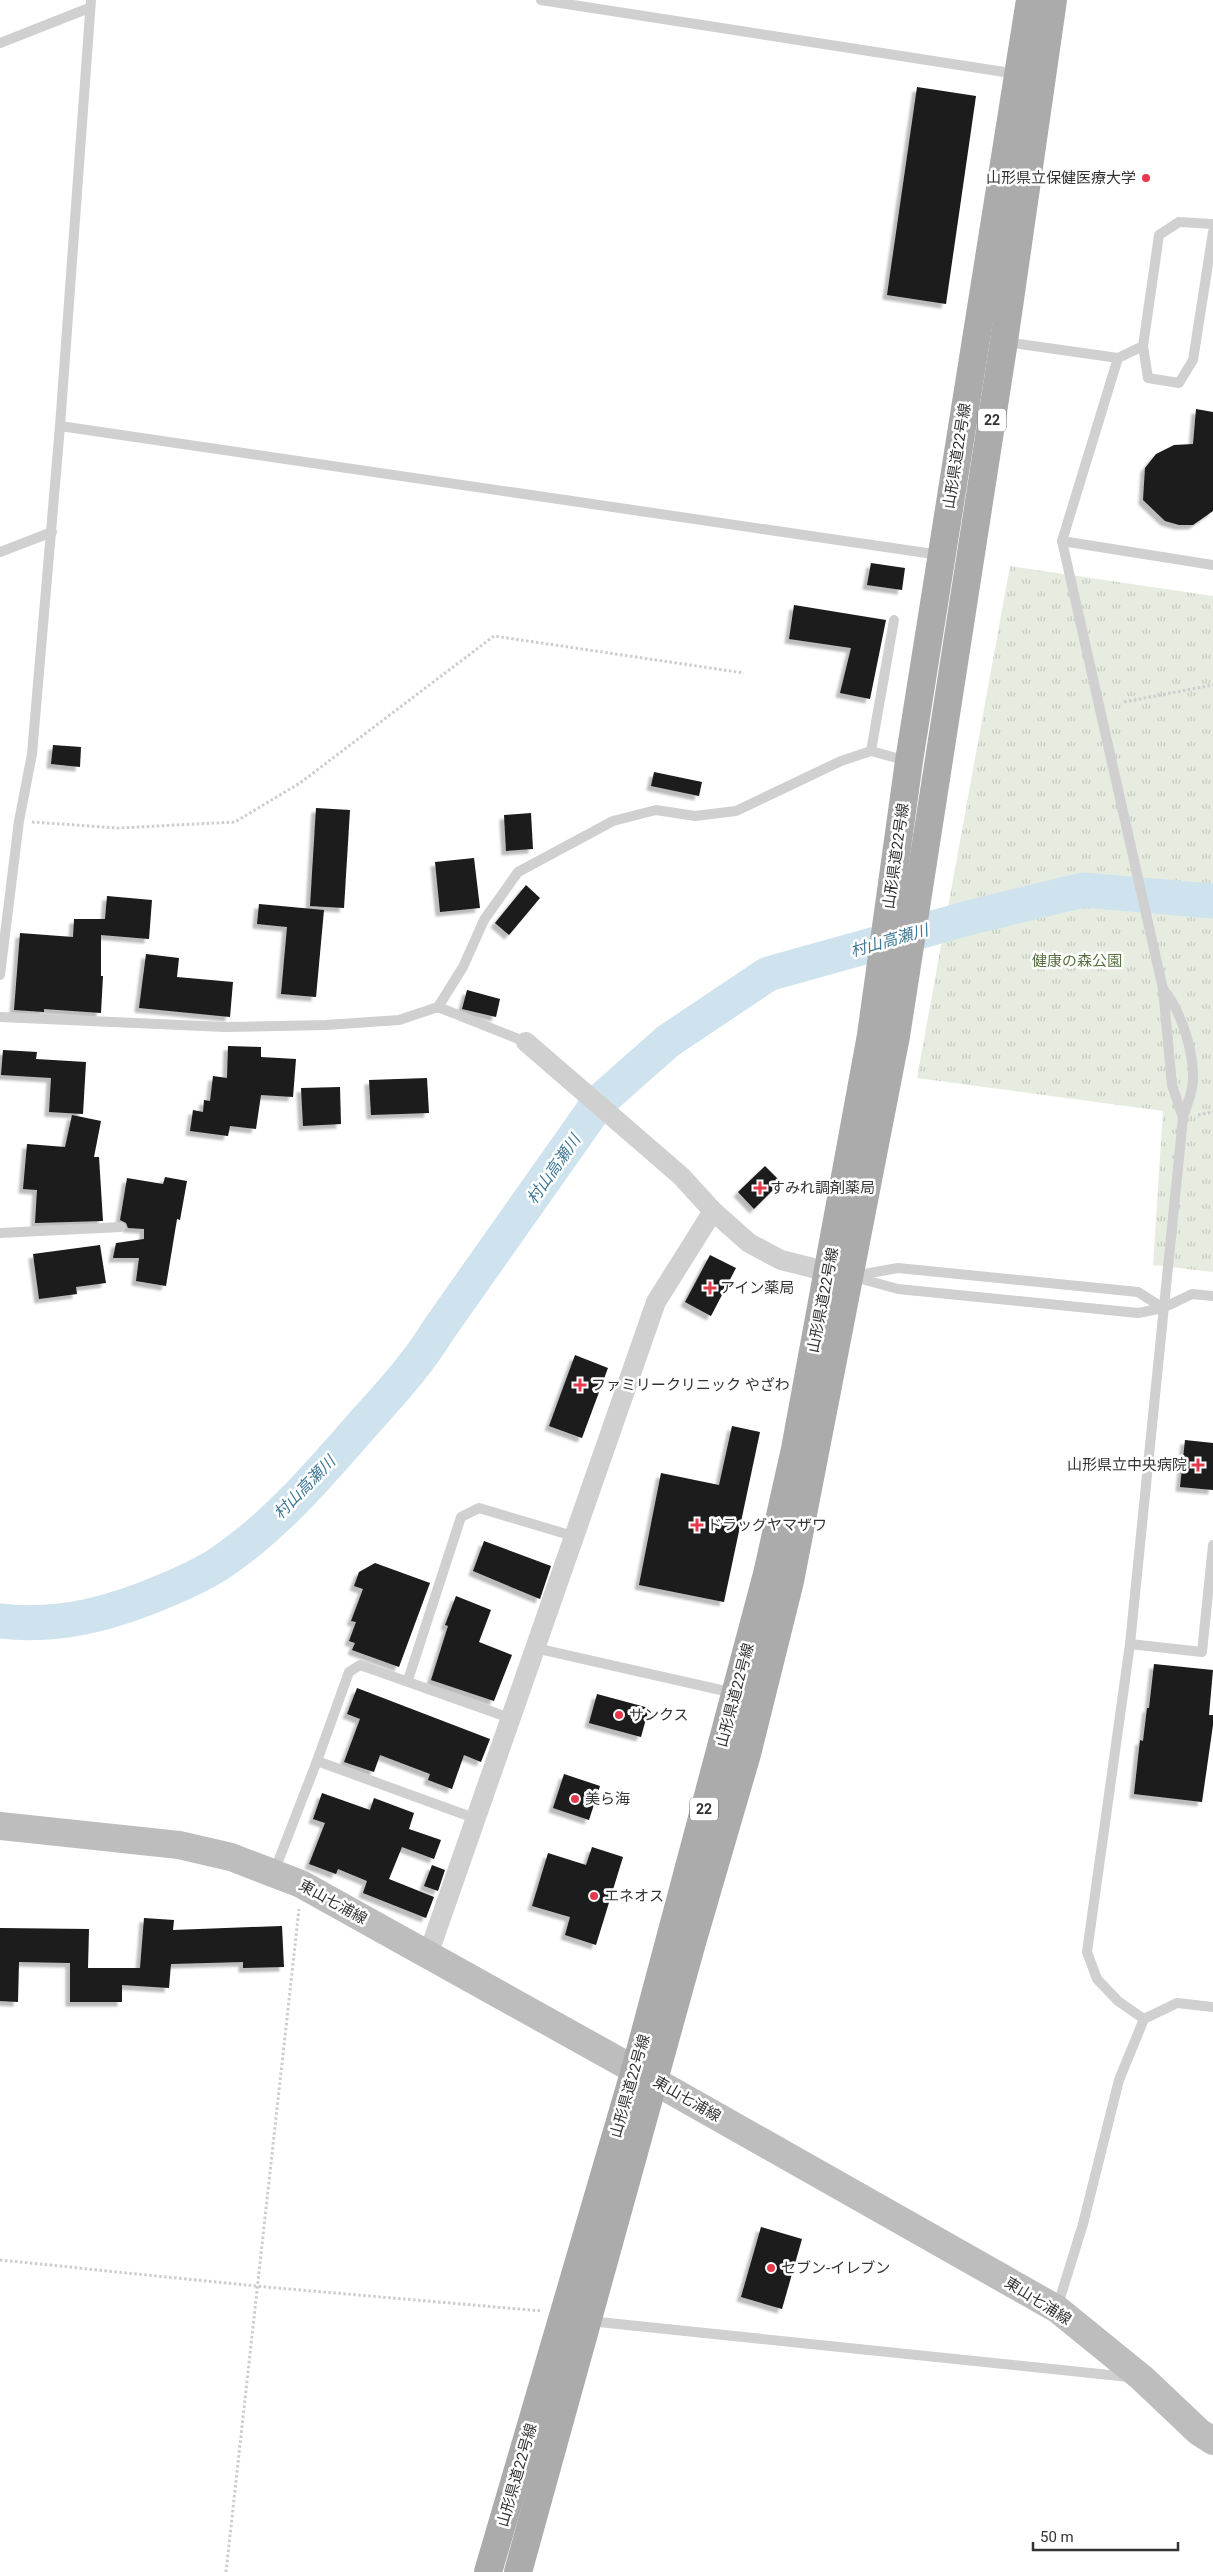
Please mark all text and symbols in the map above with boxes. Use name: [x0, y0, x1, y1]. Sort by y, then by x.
place label: 山形県立保健医療大学: [986, 169, 1136, 187]
marker: 山形県立保健医療大学: [1140, 172, 1152, 184]
street label: 山形県道22号線: [940, 402, 974, 510]
road number: 22: [978, 408, 1006, 432]
street label: 山形県道22号線: [880, 802, 912, 910]
water label: 村山高瀬川: [848, 920, 932, 961]
park label: 健康の森公園: [1032, 952, 1122, 970]
water label: 村山高瀬川: [523, 1129, 585, 1208]
place label: すみれ調剤薬局: [770, 1179, 875, 1197]
marker: すみれ調剤薬局: [754, 1182, 766, 1194]
street label: 山形県道22号線: [804, 1246, 842, 1354]
place label: アイン薬局: [720, 1279, 794, 1297]
marker: アイン薬局: [704, 1282, 716, 1294]
place label: ファミリークリニック やざわ: [591, 1376, 790, 1394]
marker: ファミリークリニック やざわ: [573, 1378, 587, 1392]
water label: 村山高瀬川: [270, 1451, 340, 1523]
place label: 山形県立中央病院: [1067, 1456, 1187, 1474]
marker: 山形県立中央病院: [1191, 1458, 1205, 1472]
place label: ドラッグヤマザワ: [707, 1516, 827, 1534]
marker: ドラッグヤマザワ: [691, 1519, 703, 1531]
street label: 山形県道22号線: [712, 1641, 758, 1749]
place label: サンクス: [629, 1706, 689, 1724]
marker: サンクス: [613, 1709, 625, 1721]
place label: 美ら海: [585, 1790, 630, 1808]
marker: 美ら海: [569, 1793, 581, 1805]
road number: 22: [690, 1798, 718, 1820]
street label: 東山七浦線: [296, 1876, 370, 1928]
place label: エネオス: [604, 1887, 664, 1905]
marker: エネオス: [588, 1890, 600, 1902]
street label: 山形県道22号線: [607, 2032, 653, 2140]
street label: 東山七浦線: [650, 2072, 724, 2126]
place label: セブン-イレブン: [781, 2259, 890, 2277]
marker: セブン-イレブン: [765, 2262, 777, 2274]
street label: 東山七浦線: [1001, 2273, 1075, 2329]
street label: 山形県道22号線: [494, 2421, 540, 2529]
scale bar: [1033, 2520, 1178, 2552]
text: 50 m: [1040, 2528, 1074, 2546]

